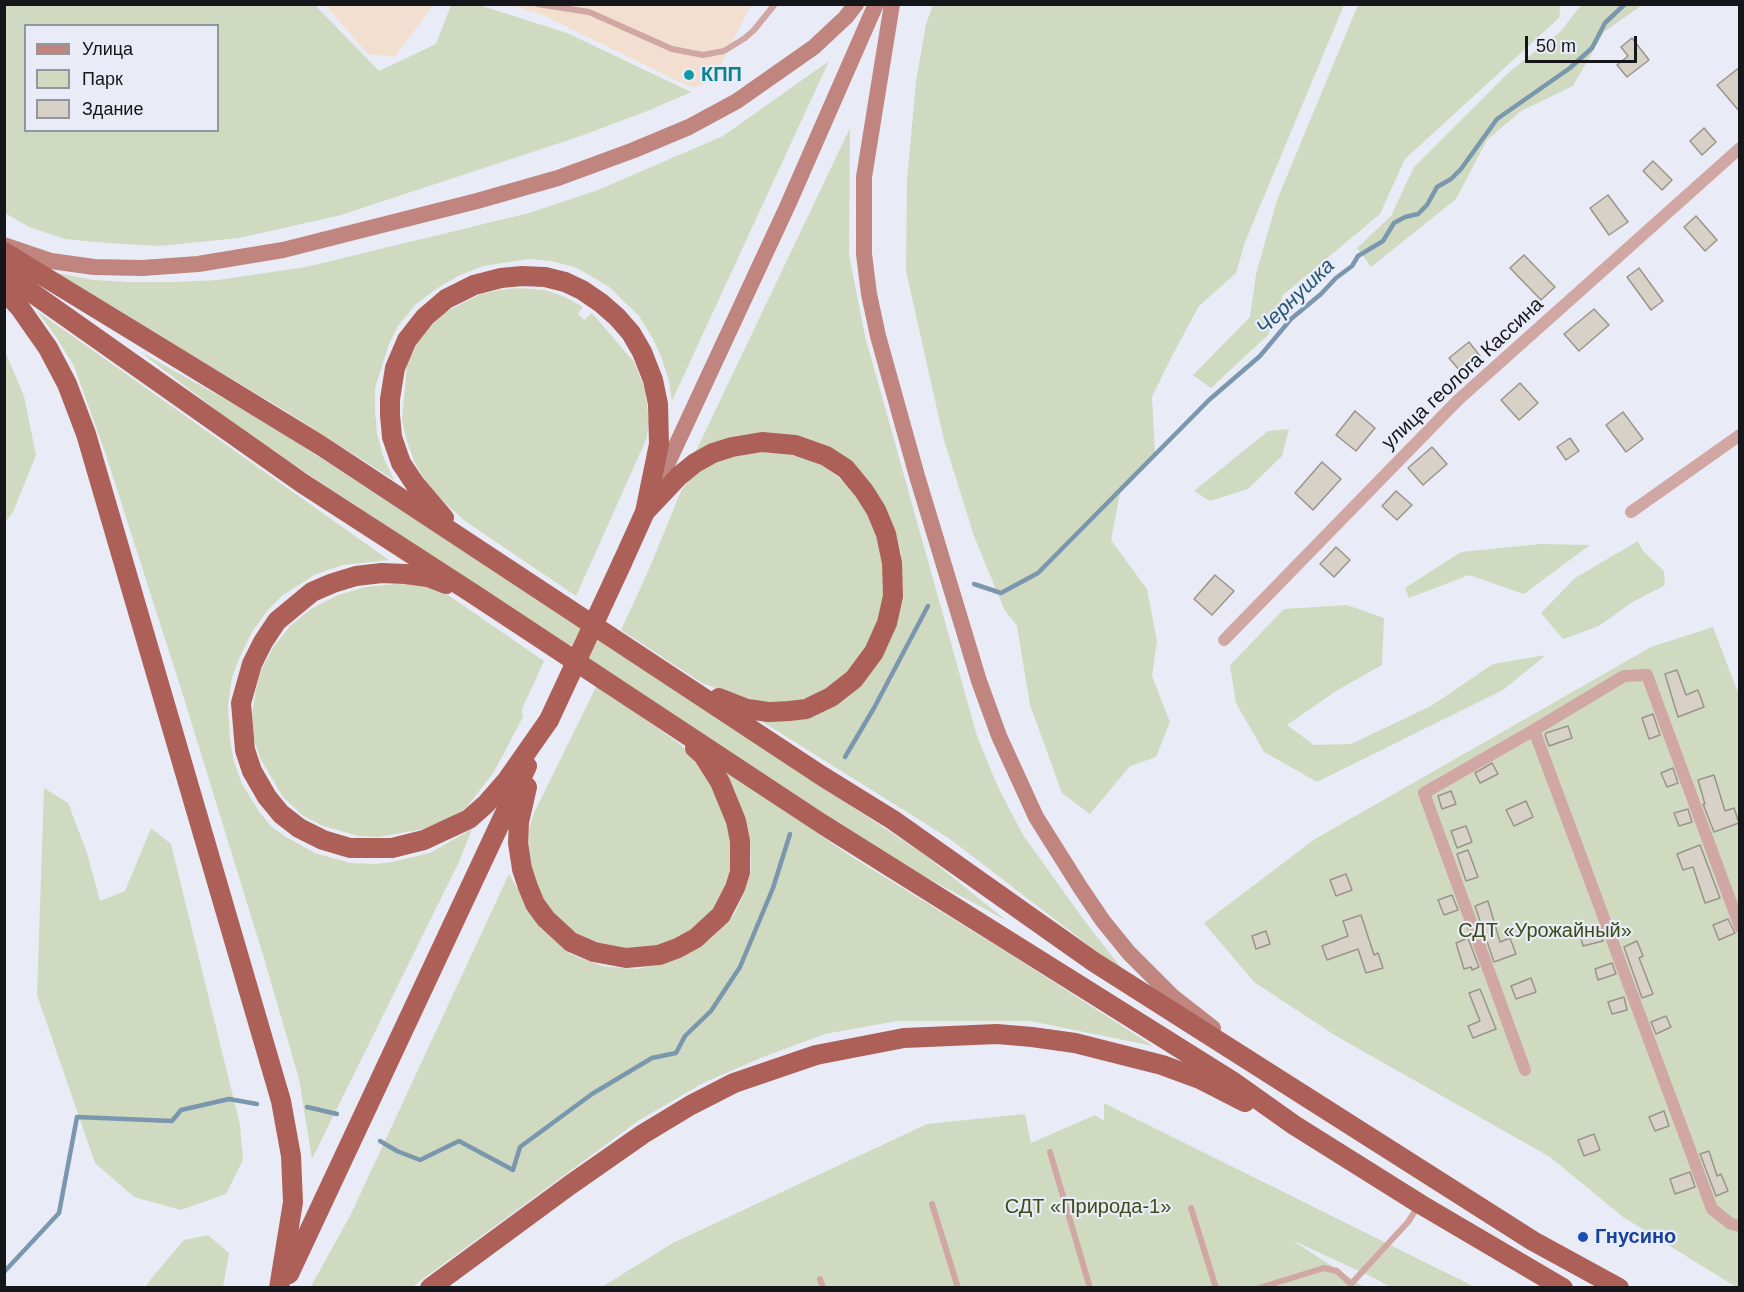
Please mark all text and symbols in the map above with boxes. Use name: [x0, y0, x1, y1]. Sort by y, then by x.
legend: [24, 24, 219, 132]
scale bar: [1528, 24, 1640, 62]
text: 50 m: [1536, 36, 1576, 56]
text: Улица: [82, 39, 133, 59]
place label: КПП: [701, 63, 742, 87]
marker: КПП: [682, 68, 696, 82]
text: Парк: [82, 69, 123, 89]
text: Здание: [82, 99, 143, 119]
water label: Чернушка: [1252, 254, 1340, 340]
street label: улица геолога Кассина: [1377, 293, 1549, 455]
park label: СДТ «Урожайный»: [1458, 919, 1632, 943]
park label: СДТ «Природа-1»: [1005, 1195, 1171, 1219]
place label: Гнусино: [1595, 1225, 1676, 1249]
marker: Гнусино: [1576, 1230, 1590, 1244]

